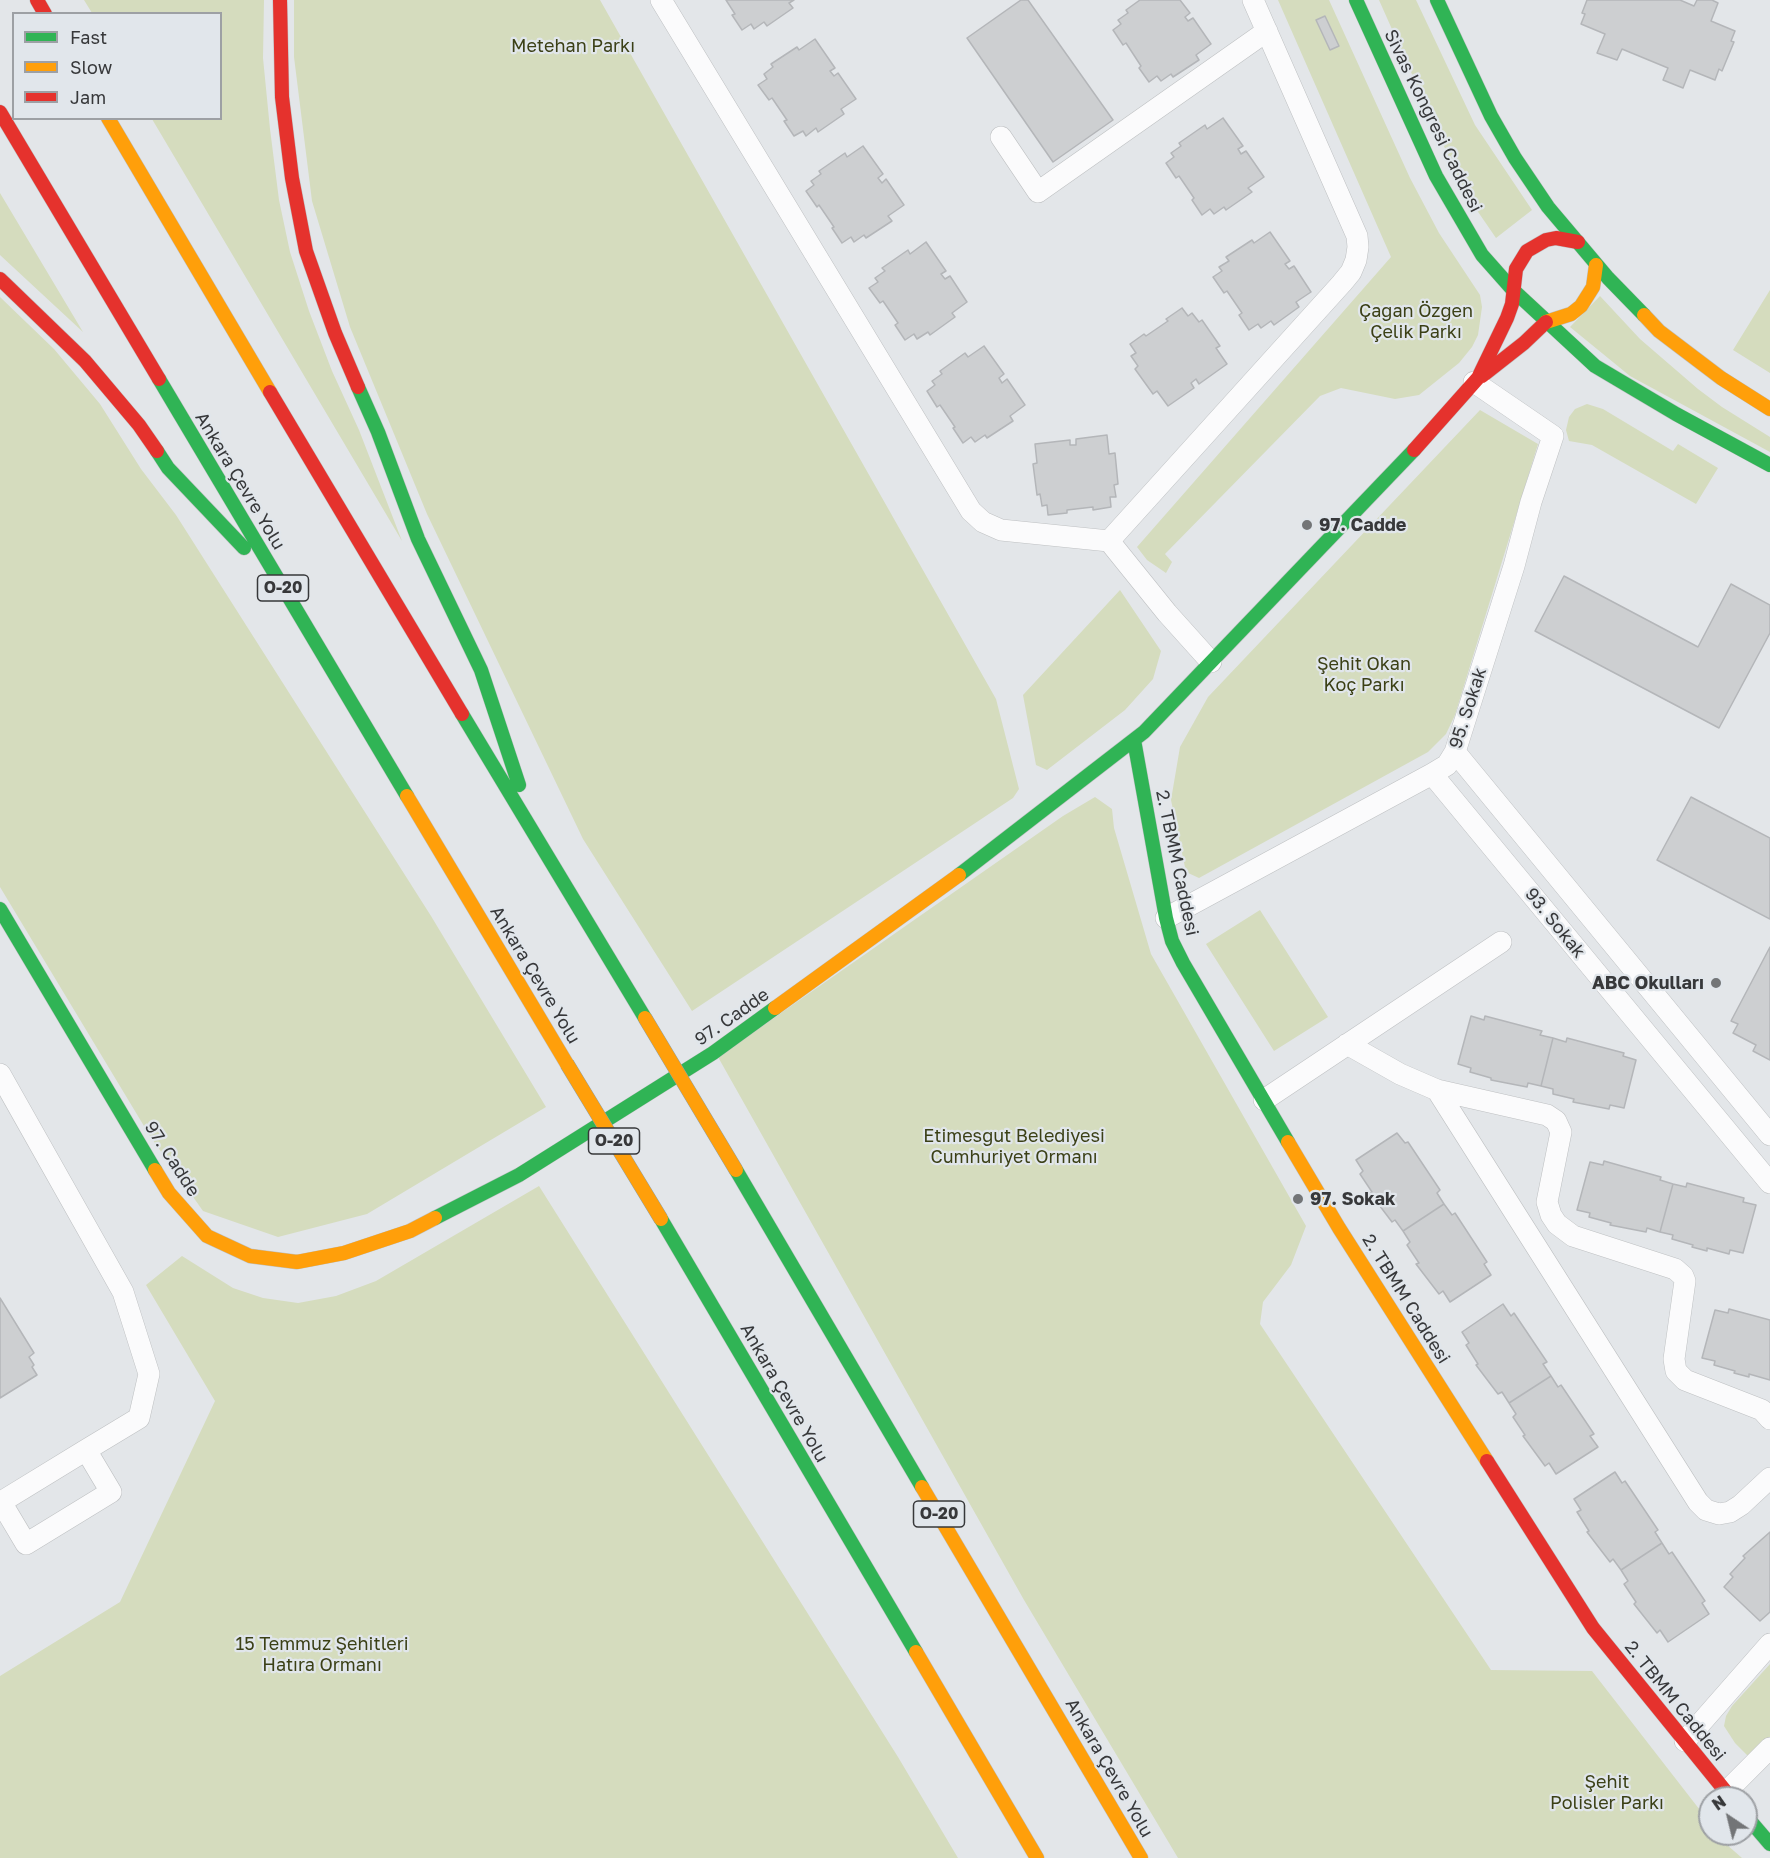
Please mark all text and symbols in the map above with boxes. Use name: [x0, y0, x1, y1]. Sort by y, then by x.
legend: [12, 12, 222, 120]
text: Fast: [70, 26, 107, 48]
street label: Sivas Kongresi Caddesi: [1379, 26, 1487, 216]
park label: Metehan Parkı: [511, 35, 635, 57]
text: Slow: [70, 56, 112, 78]
text: Jam: [70, 86, 106, 108]
park label: Çağan Özgen Çelik Parkı: [1359, 300, 1473, 342]
street label: Ankara Çevre Yolu: [190, 408, 290, 554]
place label: 97. Cadde: [1319, 514, 1406, 536]
marker: 97. Cadde: [1300, 518, 1314, 532]
road number: O-20: [258, 575, 308, 601]
park label: Şehit Okan Koç Parkı: [1317, 653, 1411, 696]
street label: 95. Sokak: [1445, 665, 1491, 751]
street label: 2. TBMM Caddesi: [1151, 788, 1203, 938]
street label: 93. Sokak: [1520, 884, 1590, 962]
street label: Ankara Çevre Yolu: [485, 902, 585, 1048]
place label: ABC Okulları: [1592, 972, 1704, 994]
marker: ABC Okulları: [1709, 976, 1723, 990]
street label: 97. Cadde: [691, 984, 773, 1050]
street label: 97. Cadde: [140, 1117, 204, 1201]
park label: Etimesgut Belediyesi Cumhuriyet Ormanı: [923, 1125, 1105, 1168]
road number: O-20: [588, 1128, 640, 1154]
place label: 97. Sokak: [1310, 1188, 1395, 1210]
marker: 97. Sokak: [1291, 1192, 1305, 1206]
street label: 2. TBMM Caddesi: [1358, 1230, 1454, 1368]
street label: Ankara Çevre Yolu: [736, 1320, 832, 1466]
road number: O-20: [914, 1501, 964, 1527]
park label: 15 Temmuz Şehitleri Hatıra Ormanı: [236, 1633, 408, 1676]
street label: 2. TBMM Caddesi: [1620, 1637, 1730, 1765]
street label: Ankara Çevre Yolu: [1061, 1695, 1157, 1841]
park label: Şehit Polisler Parkı: [1550, 1771, 1664, 1814]
north arrow: [1698, 1786, 1758, 1846]
text: N: [1708, 1791, 1730, 1815]

